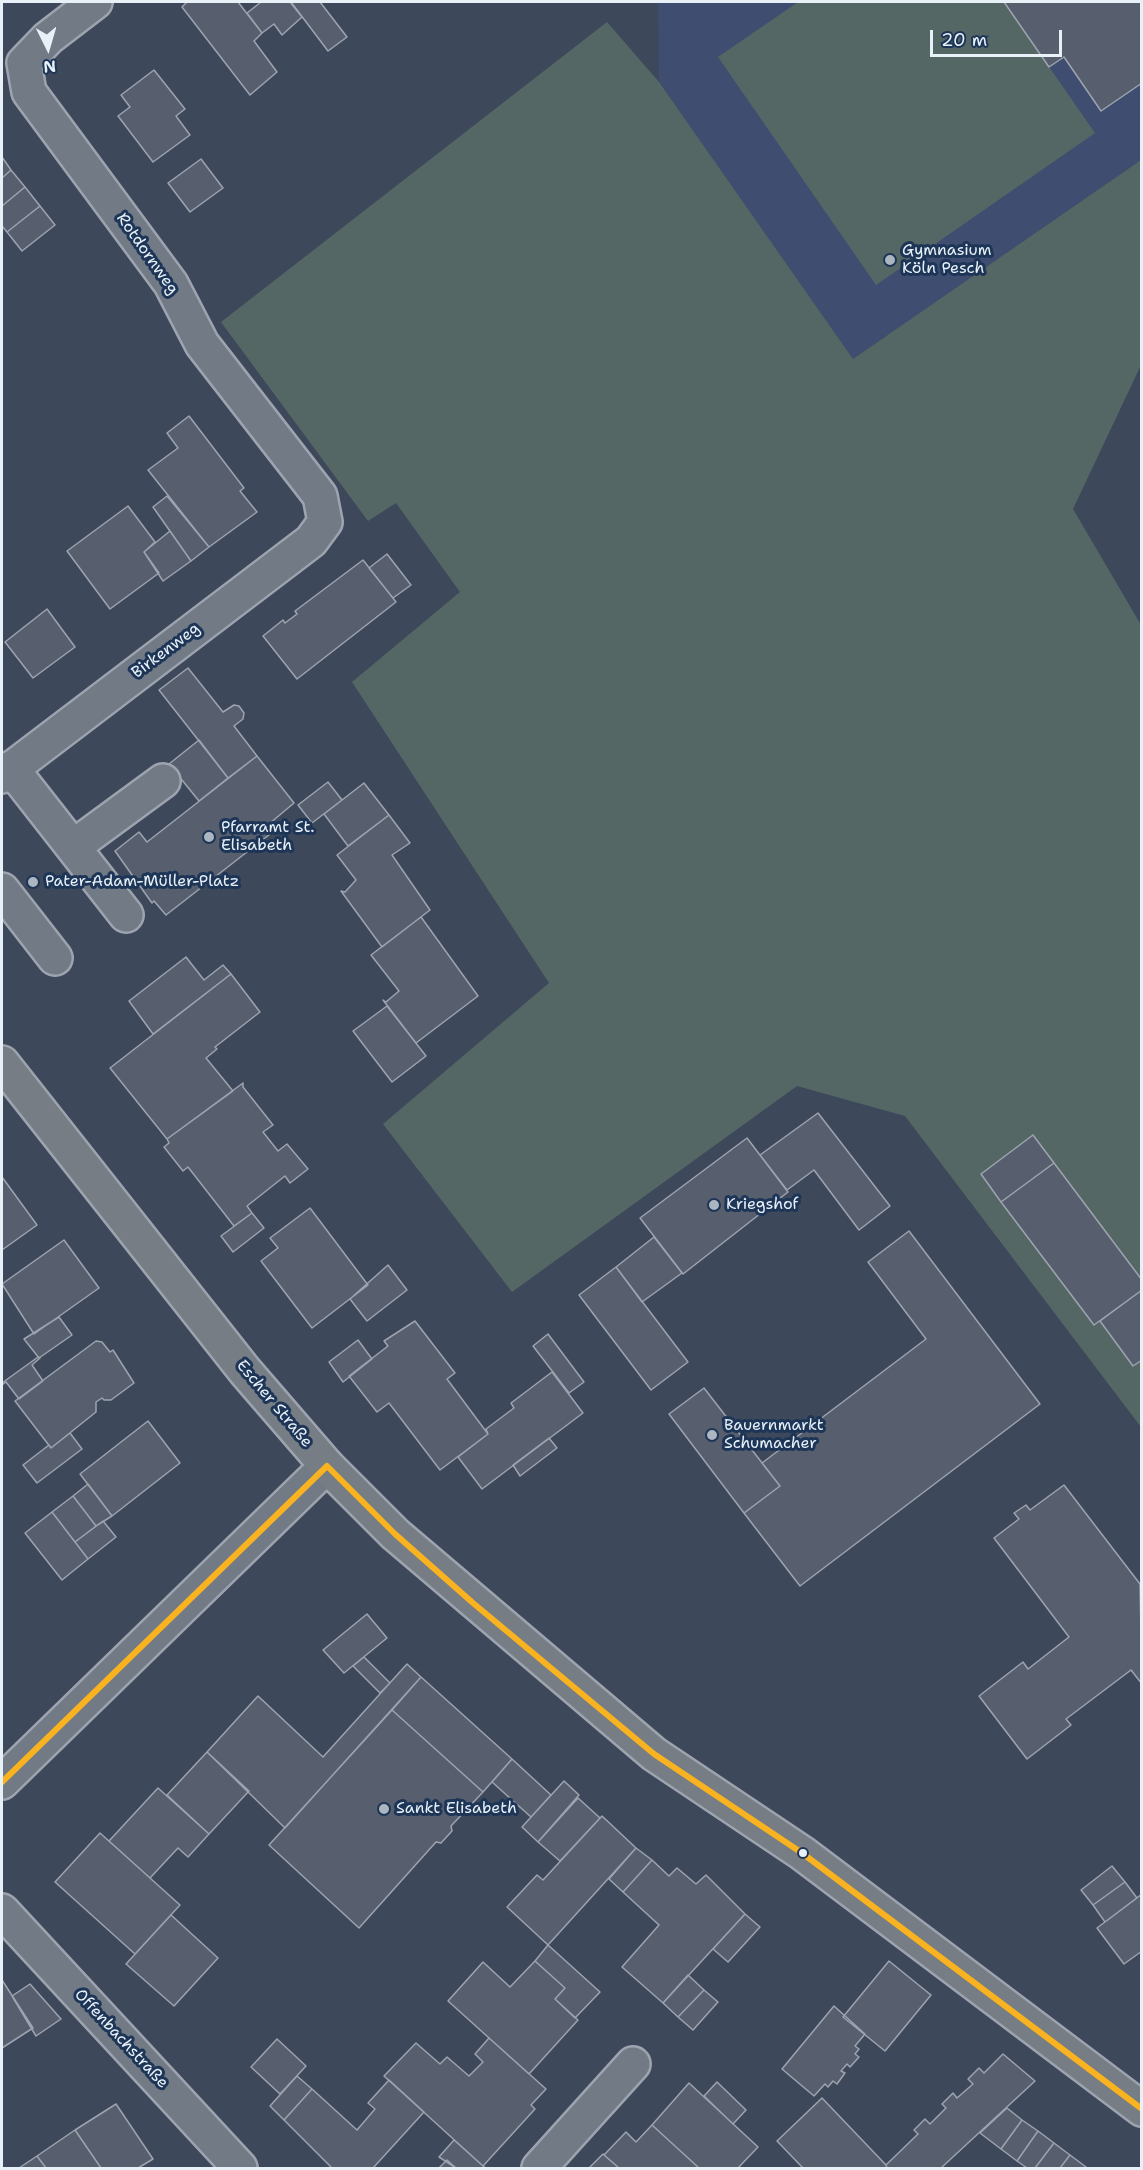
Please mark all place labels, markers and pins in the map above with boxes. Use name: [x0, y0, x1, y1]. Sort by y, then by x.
place label: Gymnasium Köln Pesch: [902, 241, 992, 279]
marker: Gymnasium Köln Pesch: [883, 253, 897, 267]
place label: Pfarramt St. Elisabeth: [221, 818, 314, 856]
marker: Pfarramt St. Elisabeth: [202, 830, 216, 844]
place label: Pater-Adam-Müller-Platz: [45, 872, 239, 892]
marker: Pater-Adam-Müller-Platz: [26, 875, 40, 889]
place label: Kriegshof: [726, 1195, 798, 1215]
marker: Kriegshof: [707, 1198, 721, 1212]
place label: Bauernmarkt Schumacher: [724, 1416, 824, 1454]
marker: Bauernmarkt Schumacher: [705, 1428, 719, 1442]
place label: Sankt Elisabeth: [396, 1799, 517, 1819]
marker: Sankt Elisabeth: [377, 1802, 391, 1816]
unlabelled marker: [797, 1847, 809, 1859]

